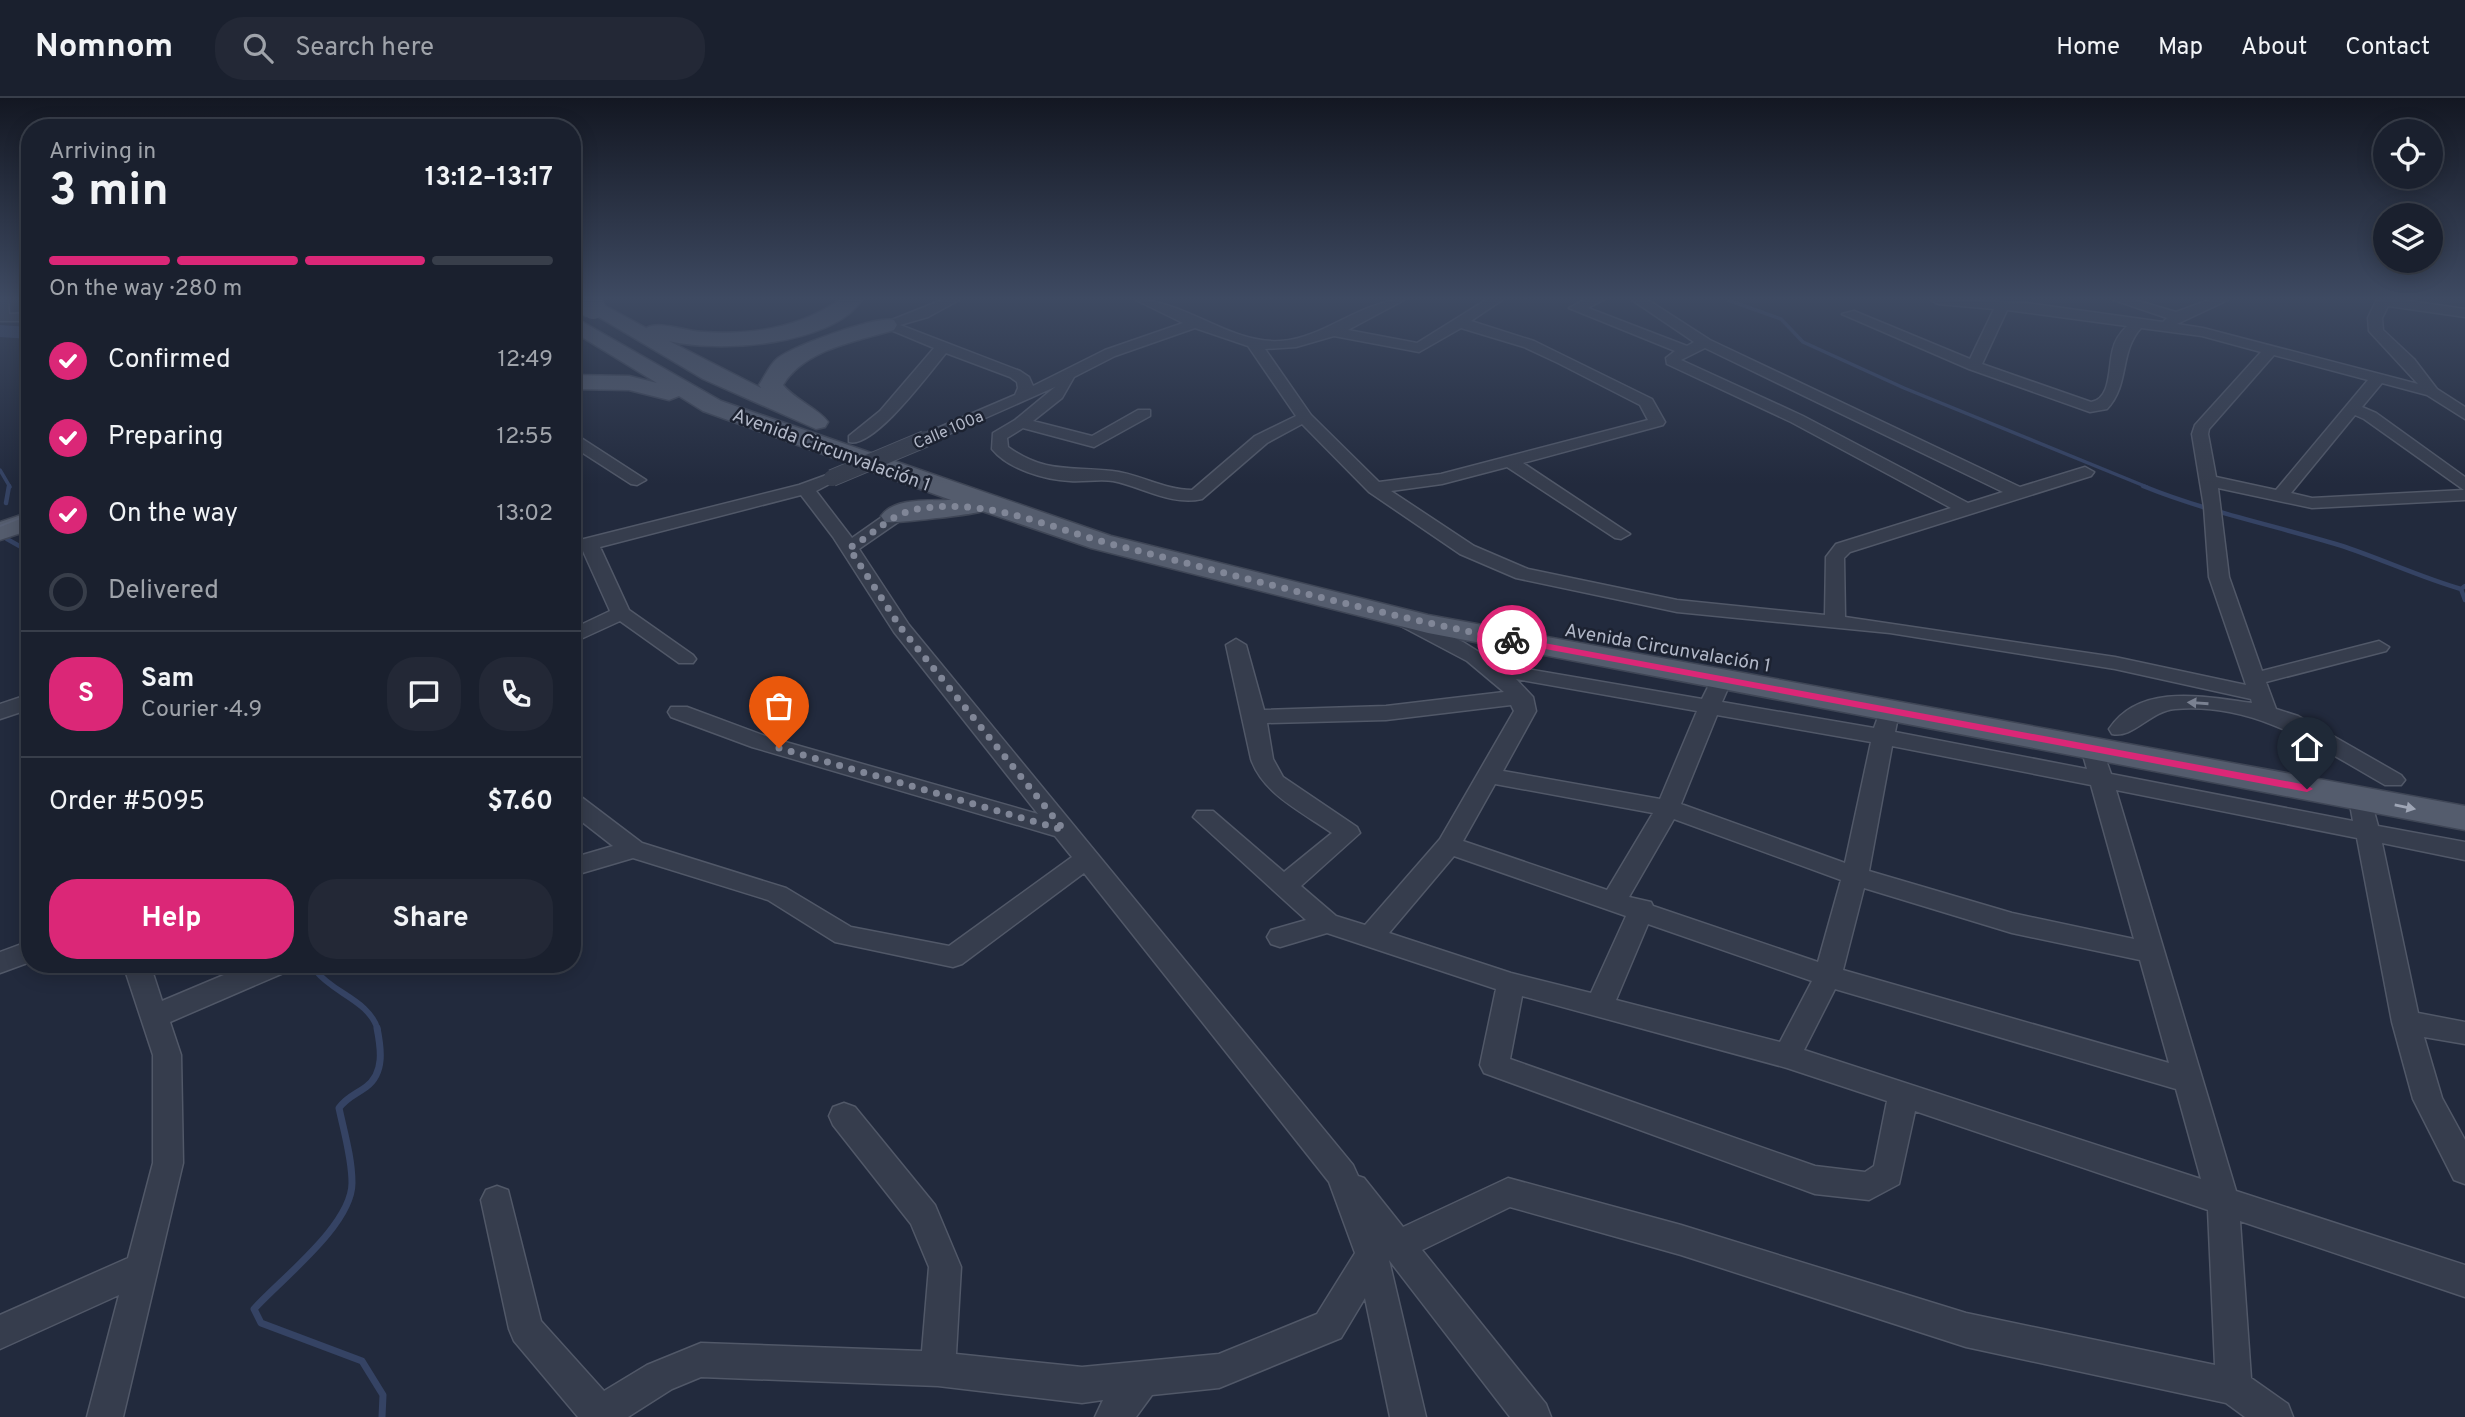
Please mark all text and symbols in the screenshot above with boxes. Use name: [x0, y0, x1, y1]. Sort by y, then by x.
search box: [215, 17, 705, 80]
text: Nomnom: [35, 27, 173, 69]
icon: search: [239, 29, 277, 67]
text: Search here: [295, 32, 434, 65]
text: Home: [2056, 33, 2120, 63]
text: Map: [2158, 33, 2203, 63]
text: About: [2241, 33, 2307, 63]
text: Contact: [2345, 33, 2430, 63]
map controls: [2373, 119, 2443, 273]
button: locate: [2373, 119, 2443, 189]
text: Arriving in: [49, 138, 156, 167]
text: 13:12–13:17: [425, 162, 553, 195]
text: 3 min: [49, 163, 169, 222]
button: layers: [2373, 203, 2443, 273]
text: On the way · 280 m: [49, 275, 242, 304]
icon: check: [49, 342, 87, 380]
text: Confirmed: [108, 344, 231, 377]
text: 12:49: [498, 346, 553, 375]
street label: Avenida Circunvalación 1: [729, 404, 934, 498]
street label: Calle 100a: [911, 407, 987, 455]
icon: check: [49, 419, 87, 457]
text: Preparing: [108, 421, 223, 454]
text: 12:55: [497, 423, 553, 452]
icon: check: [49, 496, 87, 534]
text: On the way: [108, 498, 238, 531]
text: 13:02: [497, 500, 553, 529]
text: Delivered: [108, 575, 219, 608]
courier: [1477, 605, 1547, 675]
street label: Avenida Circunvalación 1: [1563, 619, 1773, 679]
icon: bike: [1493, 621, 1531, 659]
button: chat: [387, 657, 461, 731]
button: phone: [479, 657, 553, 731]
text: Sam: [141, 663, 194, 696]
pin: [749, 676, 809, 748]
text: S: [78, 678, 94, 711]
icon: bag: [760, 687, 798, 725]
text: Courier · 4.9: [141, 696, 262, 725]
one-way arrow: [2187, 697, 2209, 708]
pin: [2277, 717, 2337, 789]
icon: home: [2288, 728, 2326, 766]
text: Order #5095: [49, 786, 205, 819]
text: $7.60: [487, 786, 553, 819]
one-way arrow: [2394, 802, 2416, 813]
button: Help: [49, 879, 294, 959]
button: Share: [308, 879, 553, 959]

